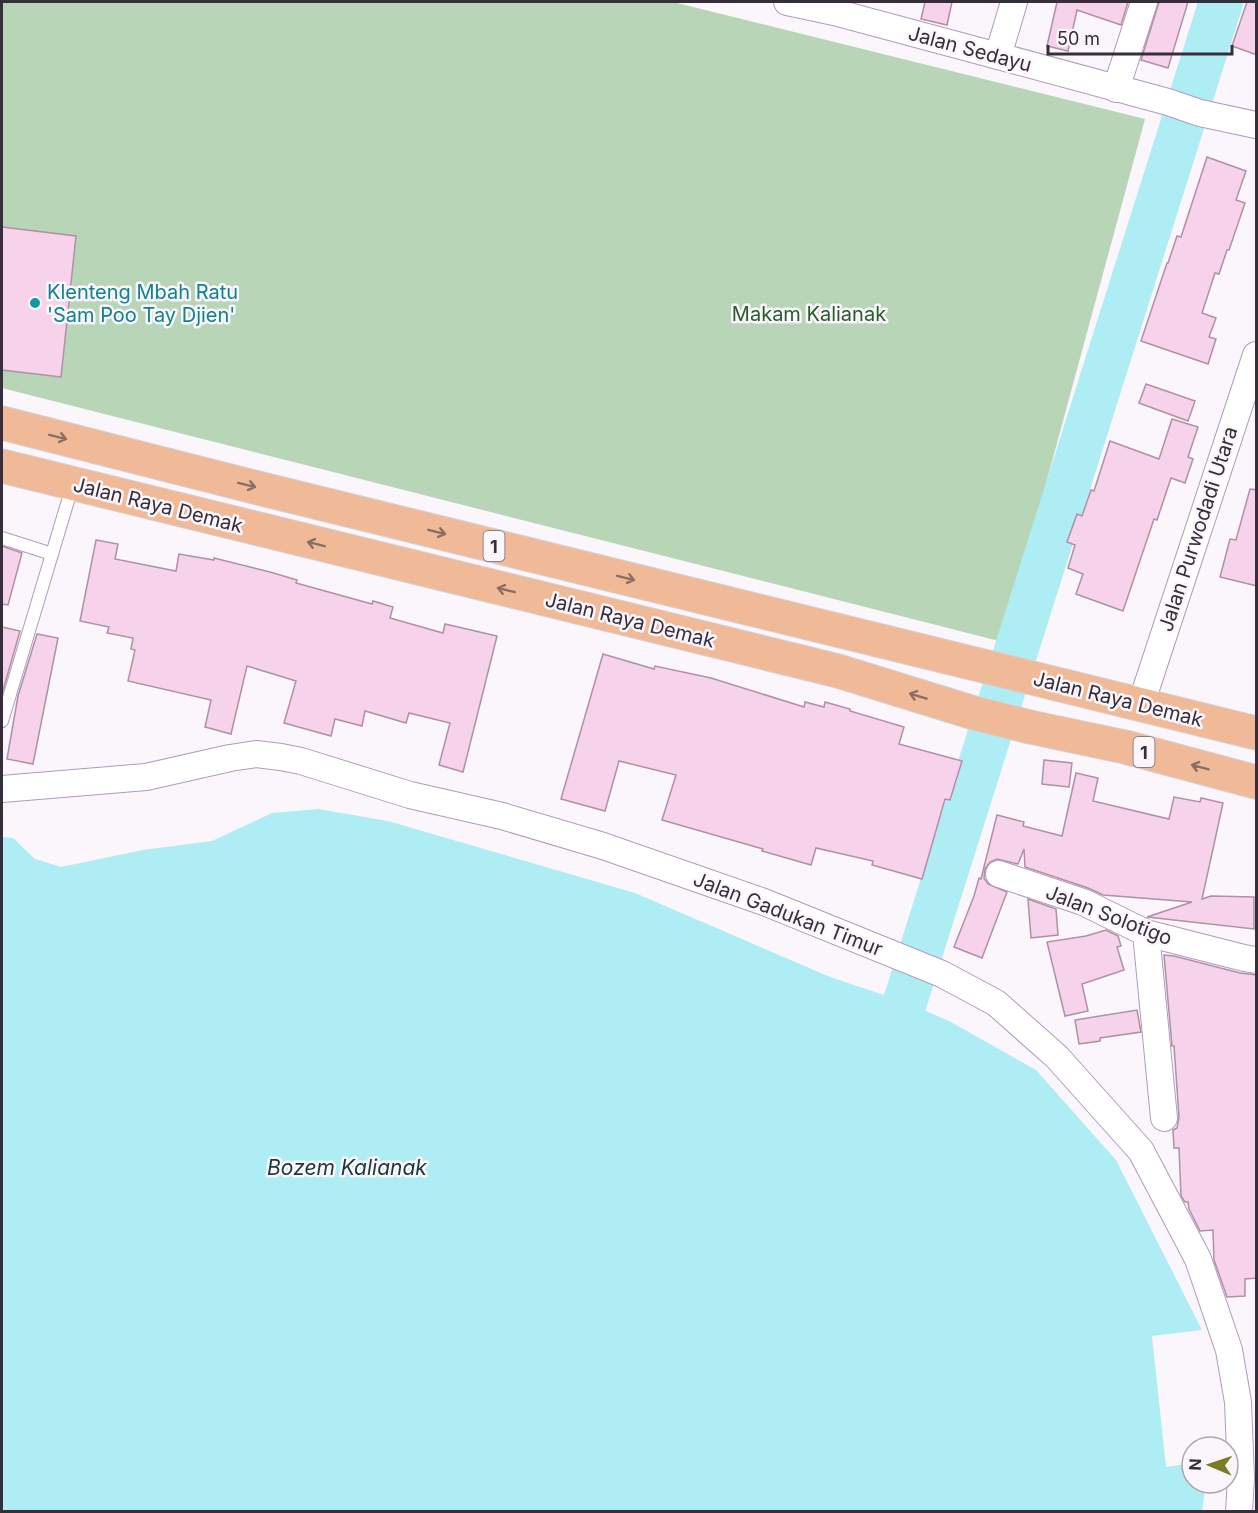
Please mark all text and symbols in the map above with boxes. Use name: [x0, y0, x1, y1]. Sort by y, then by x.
scale bar: [1048, 18, 1232, 56]
street label: Jalan Sedayu: [906, 21, 1034, 77]
text: 50 m: [1057, 28, 1100, 49]
place label: Klenteng Mbah Ratu 'Sam Poo Tay Djien': [47, 280, 238, 327]
marker: Klenteng Mbah Ratu 'Sam Poo Tay Djien': [28, 296, 42, 310]
park label: Makam Kalianak: [732, 302, 886, 326]
street label: Jalan Purwodadi Utara: [1153, 423, 1243, 635]
one-way arrow: [48, 432, 67, 444]
street label: Jalan Raya Demak: [71, 472, 245, 538]
one-way arrow: [237, 480, 256, 492]
one-way arrow: [427, 526, 446, 538]
road number: 1: [484, 531, 504, 561]
one-way arrow: [307, 538, 326, 550]
one-way arrow: [616, 573, 635, 585]
one-way arrow: [496, 584, 515, 596]
street label: Jalan Raya Demak: [543, 587, 717, 653]
street label: Jalan Raya Demak: [1031, 666, 1205, 732]
one-way arrow: [909, 690, 928, 701]
road number: 1: [1134, 737, 1154, 767]
one-way arrow: [1191, 761, 1210, 772]
street label: Jalan Gadukan Timur: [690, 867, 886, 961]
street label: Jalan Solotigo: [1042, 880, 1176, 950]
water label: Bozem Kalianak: [267, 1155, 427, 1180]
north arrow: [1180, 1435, 1240, 1495]
text: N: [1185, 1458, 1205, 1471]

